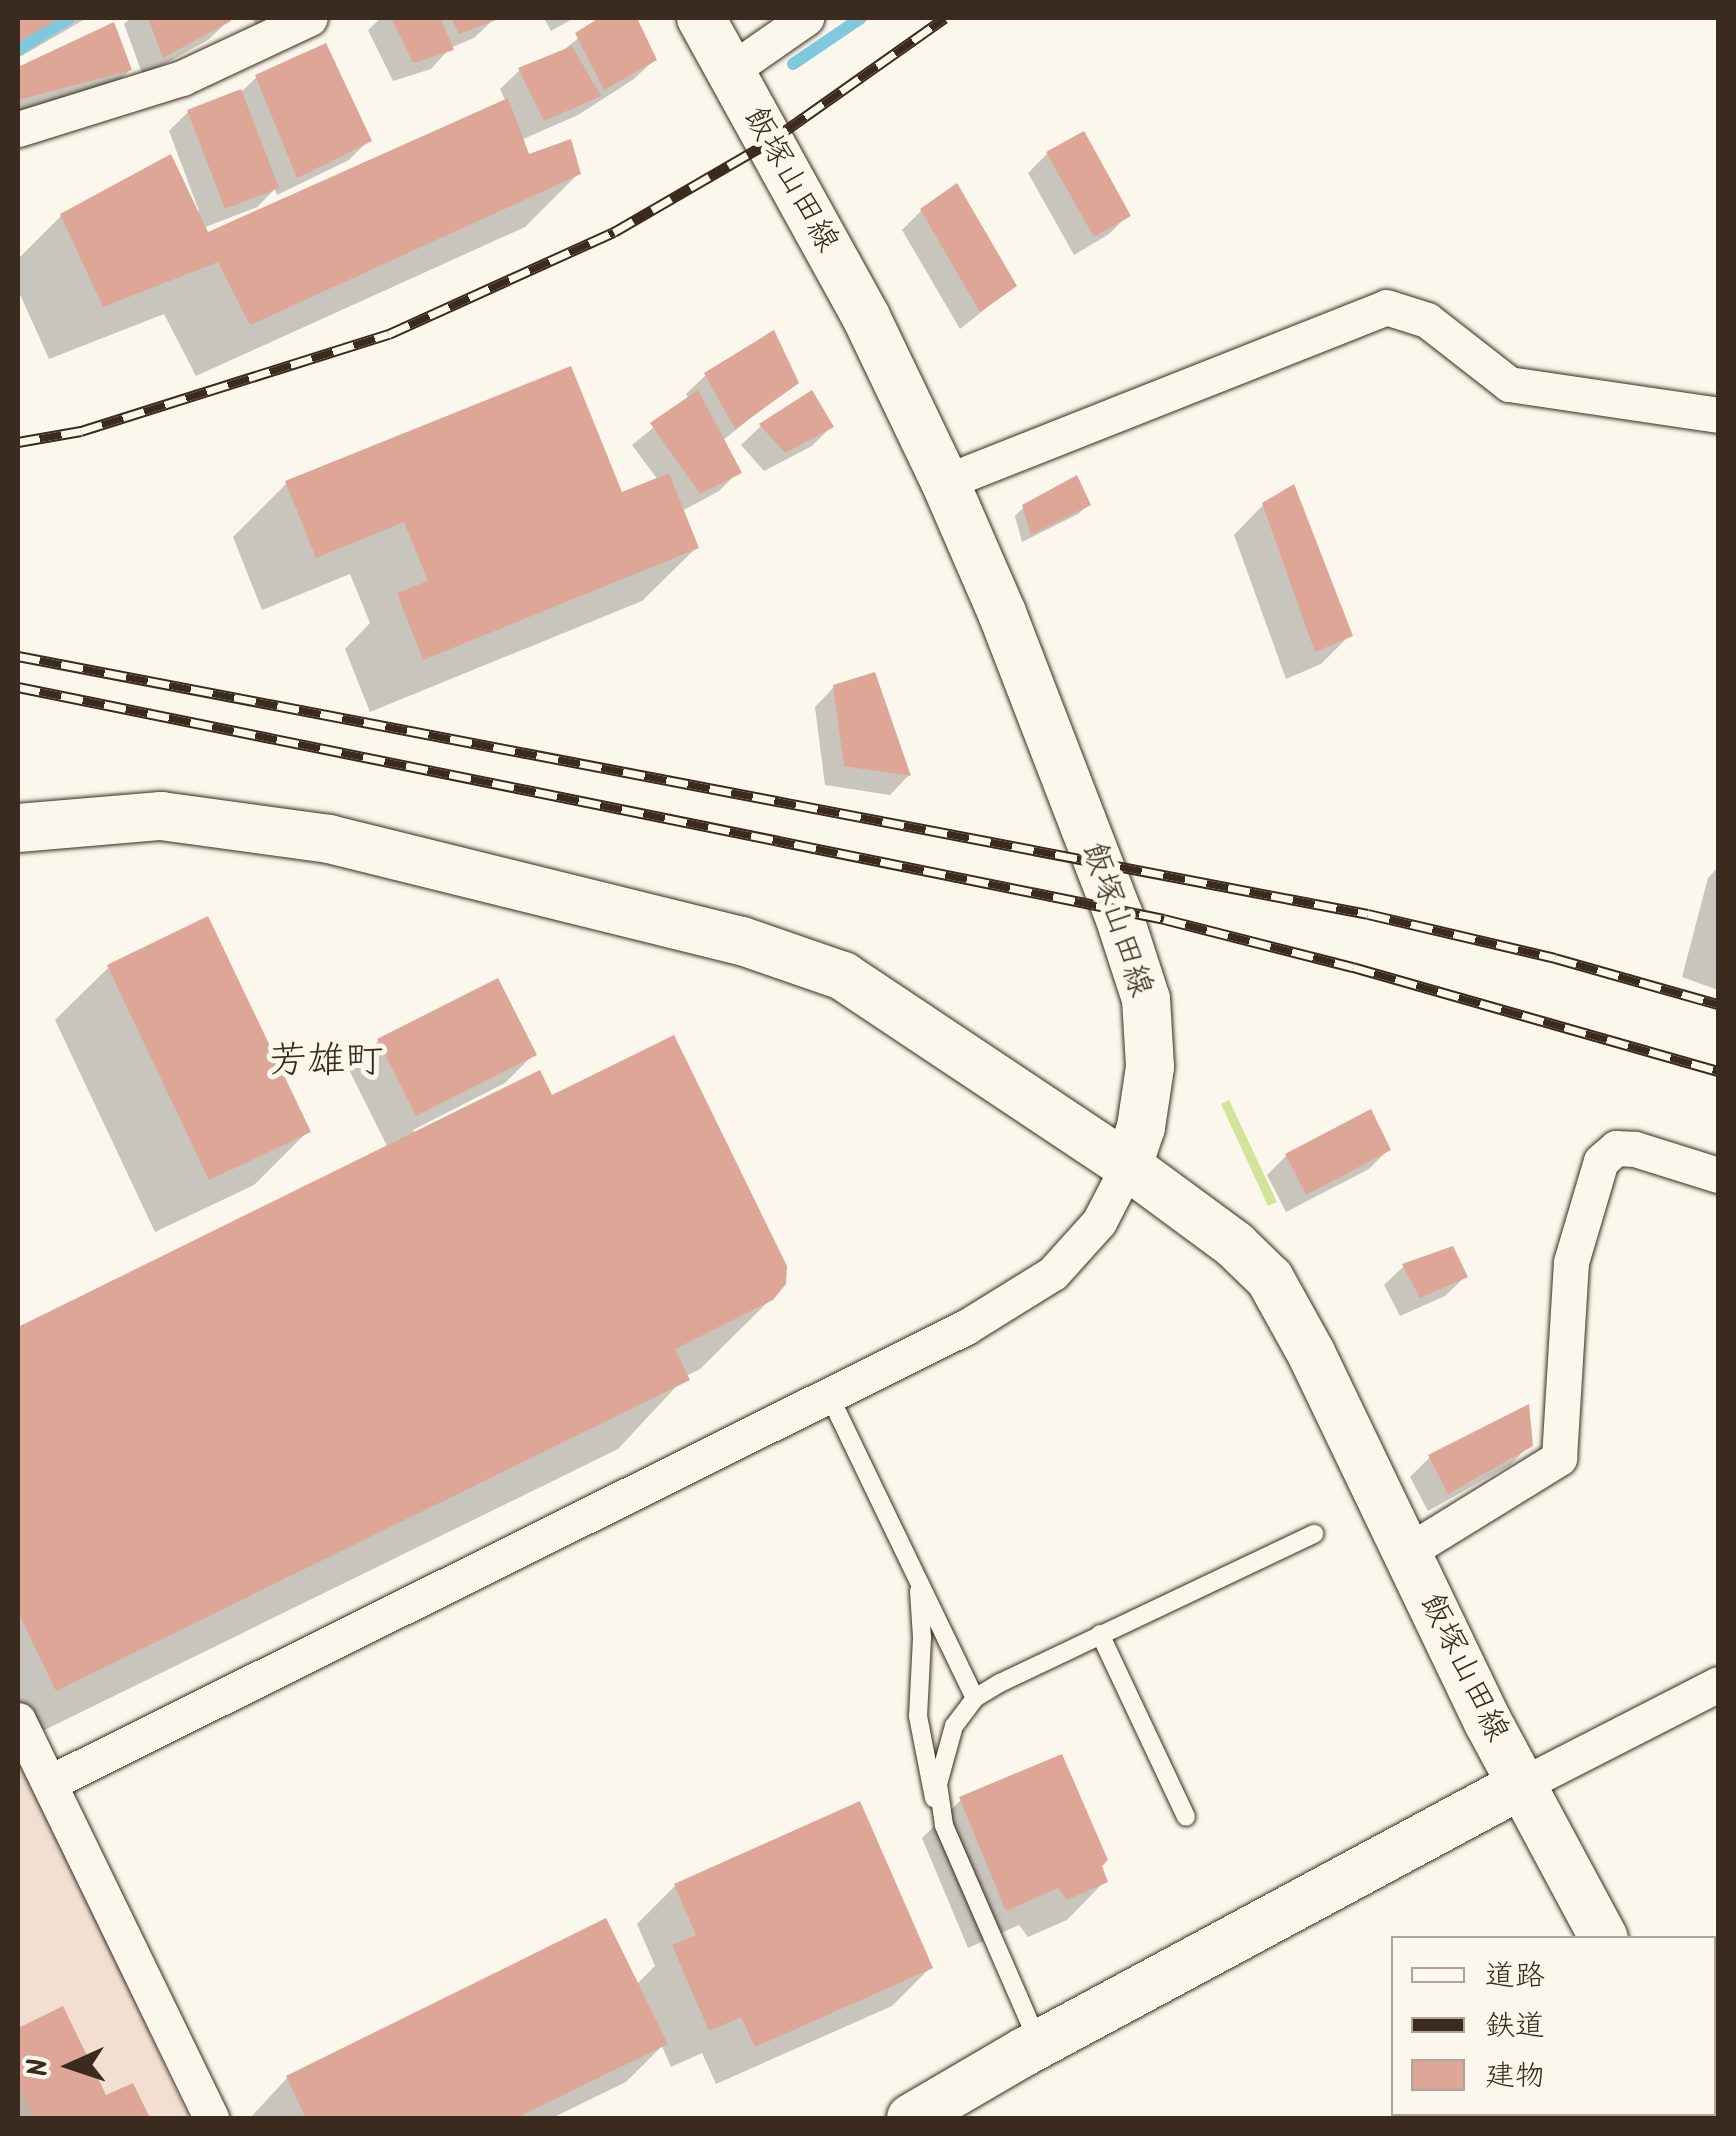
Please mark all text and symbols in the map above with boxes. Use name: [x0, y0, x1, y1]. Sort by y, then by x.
street label: 飯塚山田線: [734, 101, 846, 259]
street label: 飯塚山田線: [1073, 838, 1159, 1002]
district label: 芳雄町: [269, 1040, 383, 1086]
street label: 飯塚山田線: [1411, 1588, 1515, 1748]
legend: [1391, 1936, 1716, 2116]
text: 道路: [1485, 1953, 1545, 2001]
text: 鉄道: [1485, 2003, 1545, 2051]
north arrow: [20, 2016, 120, 2116]
text: 建物: [1485, 2053, 1545, 2101]
text: N: [17, 2058, 62, 2078]

